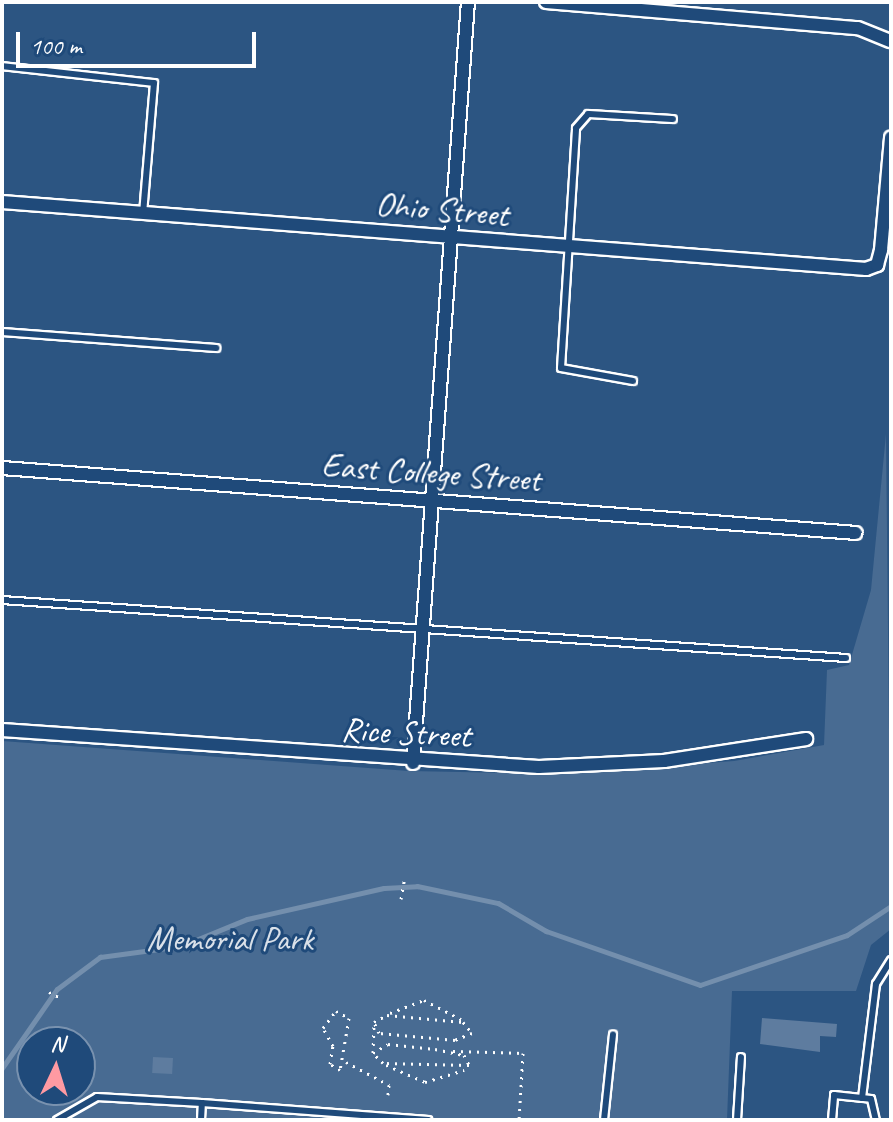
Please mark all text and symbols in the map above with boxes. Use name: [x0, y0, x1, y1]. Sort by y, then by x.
scale bar: [20, 16, 260, 66]
text: 100 m: [30, 31, 82, 61]
street label: Ohio Street: [374, 183, 510, 235]
street label: East College Street: [320, 444, 542, 500]
street label: Rice Street: [340, 708, 472, 756]
park label: Memorial Park: [146, 919, 314, 959]
north arrow: [16, 1026, 96, 1106]
text: N: [50, 1030, 65, 1058]

